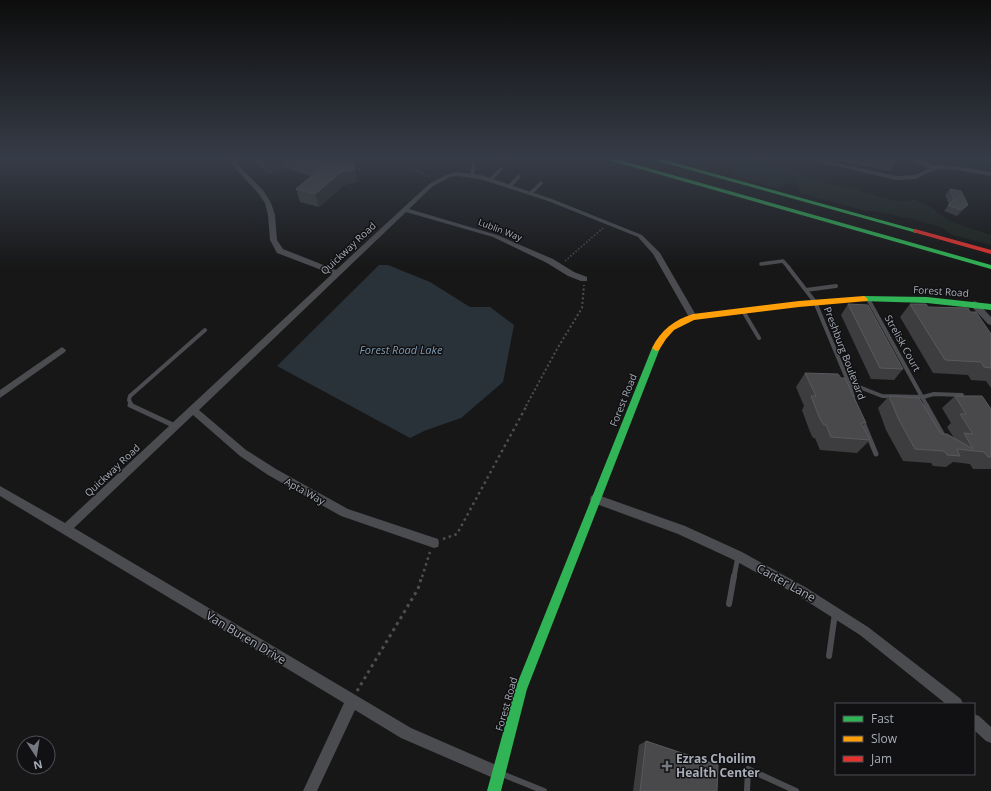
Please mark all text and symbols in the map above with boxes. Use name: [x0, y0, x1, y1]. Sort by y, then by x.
street label: Lublin Way: [476, 215, 524, 244]
street label: Quickway Road: [317, 219, 379, 277]
street label: Forest Road: [913, 282, 969, 300]
street label: Preshburg Boulevard: [821, 305, 869, 401]
street label: Strelisk Court: [882, 312, 924, 374]
water label: Forest Road Lake: [360, 342, 443, 357]
street label: Forest Road: [606, 372, 640, 428]
street label: Quickway Road: [81, 441, 143, 499]
street label: Apta Way: [282, 474, 328, 508]
street label: Carter Lane: [754, 559, 819, 606]
street label: Van Buren Drive: [203, 607, 290, 668]
street label: Forest Road: [492, 675, 520, 733]
legend: [835, 703, 975, 775]
text: Fast: [871, 710, 894, 727]
text: Slow: [871, 730, 898, 747]
north arrow: [16, 735, 56, 775]
place label: Ezras Choilim Health Center: [676, 750, 760, 781]
text: Jam: [870, 750, 892, 767]
text: N: [32, 757, 44, 774]
marker: Ezras Choilim Health Center: [661, 760, 673, 772]

